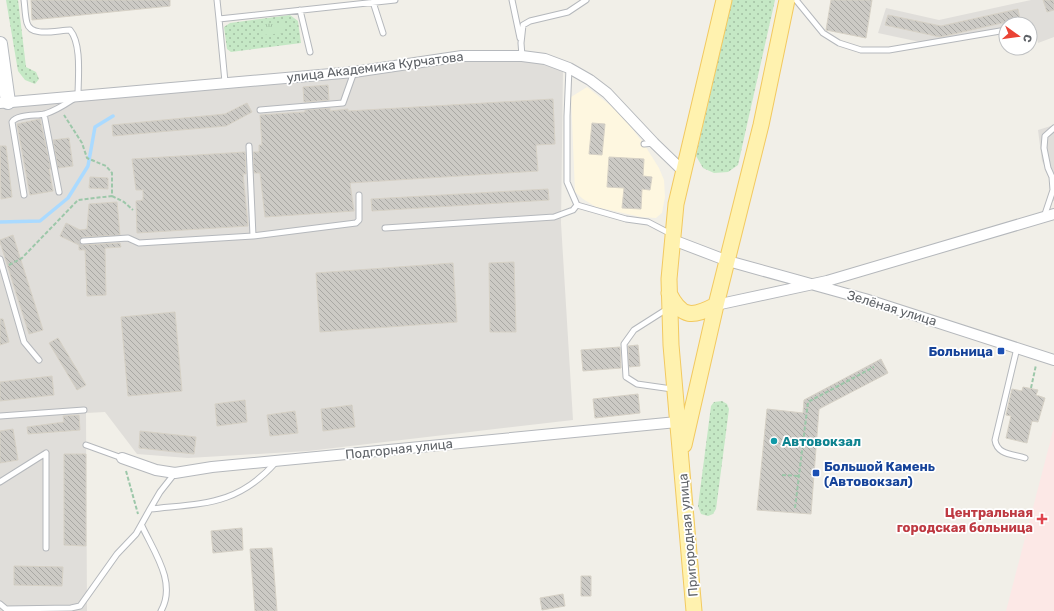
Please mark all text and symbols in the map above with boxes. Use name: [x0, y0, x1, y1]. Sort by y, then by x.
north arrow: [998, 16, 1038, 56]
text: С: [1020, 33, 1034, 44]
street label: улица Академика Курчатова: [286, 49, 464, 85]
street label: Зелёная улица: [845, 287, 939, 329]
place label: Больница: [928, 344, 993, 359]
marker: Больница: [996, 346, 1006, 356]
place label: Автовокзал: [782, 434, 861, 449]
street label: Подгорная улица: [345, 436, 453, 462]
marker: Автовокзал: [769, 436, 779, 446]
place label: Большой Камень (Автовокзал): [824, 459, 935, 489]
marker: Большой Камень (Автовокзал): [811, 468, 821, 478]
street label: Пригородная улица: [675, 473, 701, 597]
place label: Центральная городская больница: [897, 505, 1033, 535]
marker: Центральная городская больница: [1036, 513, 1048, 525]

